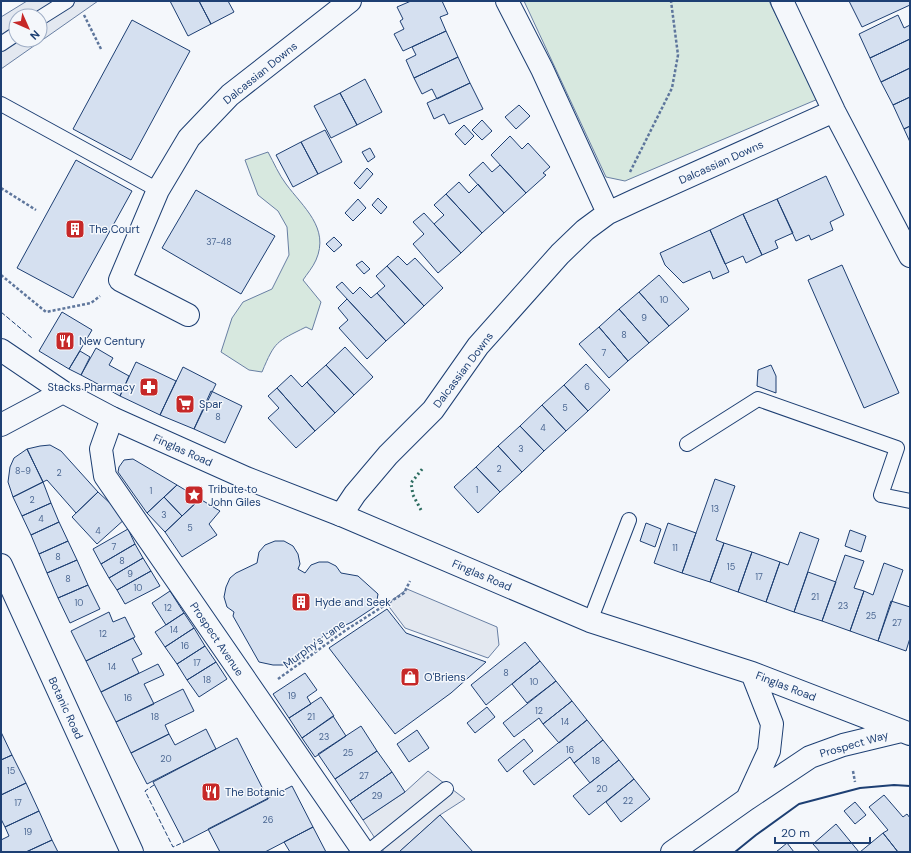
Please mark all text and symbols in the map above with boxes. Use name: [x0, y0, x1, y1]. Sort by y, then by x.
north arrow: [8, 8, 48, 48]
text: N: [27, 27, 43, 43]
street label: Dalcassian Downs: [220, 39, 300, 107]
street label: Dalcassian Downs: [676, 137, 766, 187]
building icon: The Court: [64, 218, 86, 240]
place label: The Court: [89, 222, 140, 236]
house number: 37-48: [206, 236, 232, 248]
house number: 10: [660, 294, 668, 306]
house number: 9: [641, 312, 647, 324]
street label: Dalcassian Downs: [430, 329, 496, 411]
house number: 8: [621, 329, 627, 341]
restaurant icon: New Century: [54, 330, 76, 352]
place label: New Century: [79, 334, 145, 348]
house number: 7: [602, 347, 607, 359]
pharmacy icon: Stacks Pharmacy: [138, 376, 160, 398]
place label: Stacks Pharmacy: [47, 380, 135, 394]
house number: 6: [584, 381, 590, 393]
supermarket icon: Spar: [174, 393, 196, 415]
place label: Spar: [199, 397, 222, 411]
house number: 5: [562, 402, 568, 414]
house number: 8: [215, 411, 221, 423]
house number: 4: [540, 422, 546, 434]
street label: Finglas Road: [151, 431, 215, 469]
house number: 3: [518, 443, 524, 455]
house number: 2: [496, 463, 502, 475]
house number: 8-9: [15, 465, 31, 477]
house number: 2: [56, 467, 62, 479]
place label: Tribute to John Giles: [208, 482, 261, 509]
place icon: Tribute to John Giles: [183, 484, 205, 506]
house number: 1: [476, 484, 479, 496]
house number: 1: [150, 485, 153, 497]
house number: 2: [29, 494, 35, 506]
house number: 13: [711, 503, 719, 515]
house number: 3: [161, 509, 167, 521]
house number: 4: [38, 513, 44, 525]
house number: 5: [187, 522, 193, 534]
house number: 4: [95, 525, 101, 537]
house number: 7: [112, 541, 117, 553]
house number: 11: [672, 542, 678, 554]
house number: 8: [55, 551, 61, 563]
house number: 8: [119, 555, 125, 567]
street label: Finglas Road: [450, 556, 514, 594]
house number: 15: [727, 561, 735, 573]
house number: 9: [127, 568, 133, 580]
house number: 17: [755, 571, 763, 583]
house number: 8: [65, 573, 71, 585]
house number: 10: [134, 582, 142, 594]
building icon: Hyde and Seek: [290, 591, 312, 613]
house number: 21: [811, 591, 819, 603]
place label: Hyde and Seek: [315, 595, 391, 609]
house number: 10: [75, 597, 83, 609]
street label: Prospect Avenue: [187, 599, 247, 679]
house number: 23: [838, 600, 848, 612]
house number: 12: [164, 602, 172, 614]
house number: 25: [866, 610, 876, 622]
street label: Murphy's Lane: [280, 617, 348, 671]
house number: 27: [892, 617, 902, 629]
house number: 14: [170, 624, 179, 636]
house number: 12: [99, 628, 107, 640]
house number: 16: [181, 640, 190, 652]
house number: 17: [193, 657, 201, 669]
house number: 14: [108, 661, 117, 673]
shop icon: O'Briens: [399, 666, 421, 688]
house number: 8: [503, 667, 509, 679]
street label: Finglas Road: [754, 668, 818, 704]
place label: O'Briens: [424, 670, 466, 684]
house number: 18: [203, 674, 211, 686]
street label: Botanic Road: [45, 675, 87, 741]
house number: 10: [530, 676, 538, 688]
house number: 19: [288, 690, 297, 702]
house number: 16: [124, 692, 133, 704]
house number: 12: [535, 705, 543, 717]
house number: 18: [151, 711, 159, 723]
house number: 21: [307, 711, 315, 723]
house number: 14: [561, 716, 570, 728]
street label: Prospect Way: [818, 728, 890, 760]
house number: 23: [319, 731, 329, 743]
house number: 16: [566, 744, 575, 756]
house number: 25: [343, 747, 353, 759]
house number: 20: [160, 753, 172, 765]
house number: 18: [592, 755, 600, 767]
house number: 15: [7, 765, 15, 777]
house number: 27: [359, 770, 369, 782]
restaurant icon: The Botanic: [200, 781, 222, 803]
house number: 20: [596, 783, 608, 795]
place label: The Botanic: [225, 785, 285, 799]
house number: 29: [372, 790, 383, 802]
house number: 22: [623, 795, 633, 807]
house number: 17: [14, 797, 22, 809]
house number: 26: [263, 814, 274, 826]
scale bar: [775, 819, 870, 845]
text: 20 m: [781, 825, 810, 841]
house number: 19: [24, 826, 33, 838]

